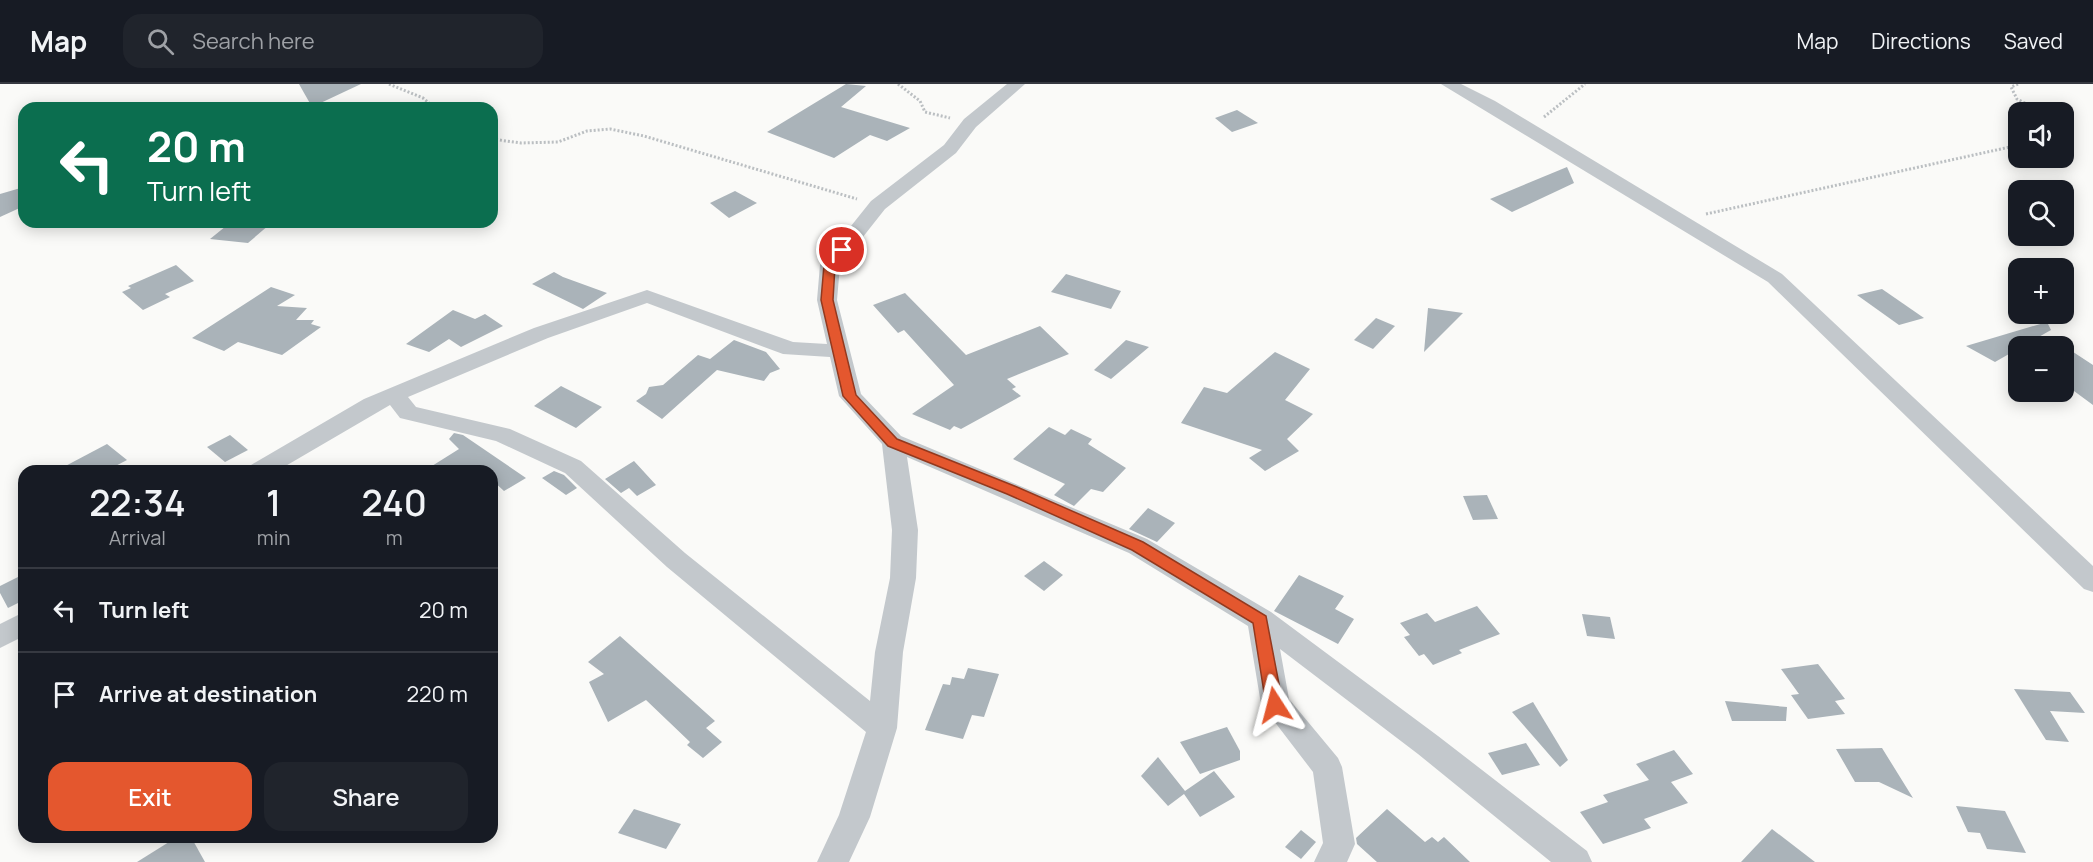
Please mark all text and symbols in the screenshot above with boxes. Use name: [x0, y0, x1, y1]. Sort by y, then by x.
search box: [123, 14, 543, 68]
text: Map: [30, 22, 87, 60]
icon: search: [144, 25, 177, 58]
text: Search here: [192, 26, 315, 56]
text: Map: [1797, 27, 1838, 55]
text: Directions: [1871, 27, 1971, 55]
text: Saved: [2004, 27, 2063, 55]
map controls: [2008, 102, 2074, 402]
button: sound: [2008, 102, 2074, 168]
text: 20 m: [147, 117, 246, 175]
icon: left: [48, 126, 126, 204]
text: Turn left: [147, 172, 251, 209]
button: search: [2008, 180, 2074, 246]
pin: [816, 224, 867, 275]
icon: arrive: [825, 233, 858, 266]
button: +: [2008, 258, 2074, 324]
button: −: [2008, 336, 2074, 402]
text: 22:34: [89, 478, 186, 527]
text: 1: [266, 478, 281, 527]
text: 240: [362, 478, 427, 527]
text: Arrival: [109, 524, 166, 551]
text: min: [257, 524, 290, 551]
text: m: [386, 524, 403, 551]
icon: left: [48, 594, 81, 627]
text: Turn left: [99, 595, 189, 625]
text: 20 m: [419, 595, 468, 625]
position arrow: [1243, 673, 1307, 737]
icon: arrive: [48, 678, 81, 711]
text: Arrive at destination: [99, 679, 317, 709]
text: 220 m: [406, 679, 468, 709]
button: Exit: [48, 762, 252, 831]
button: Share: [264, 762, 468, 831]

